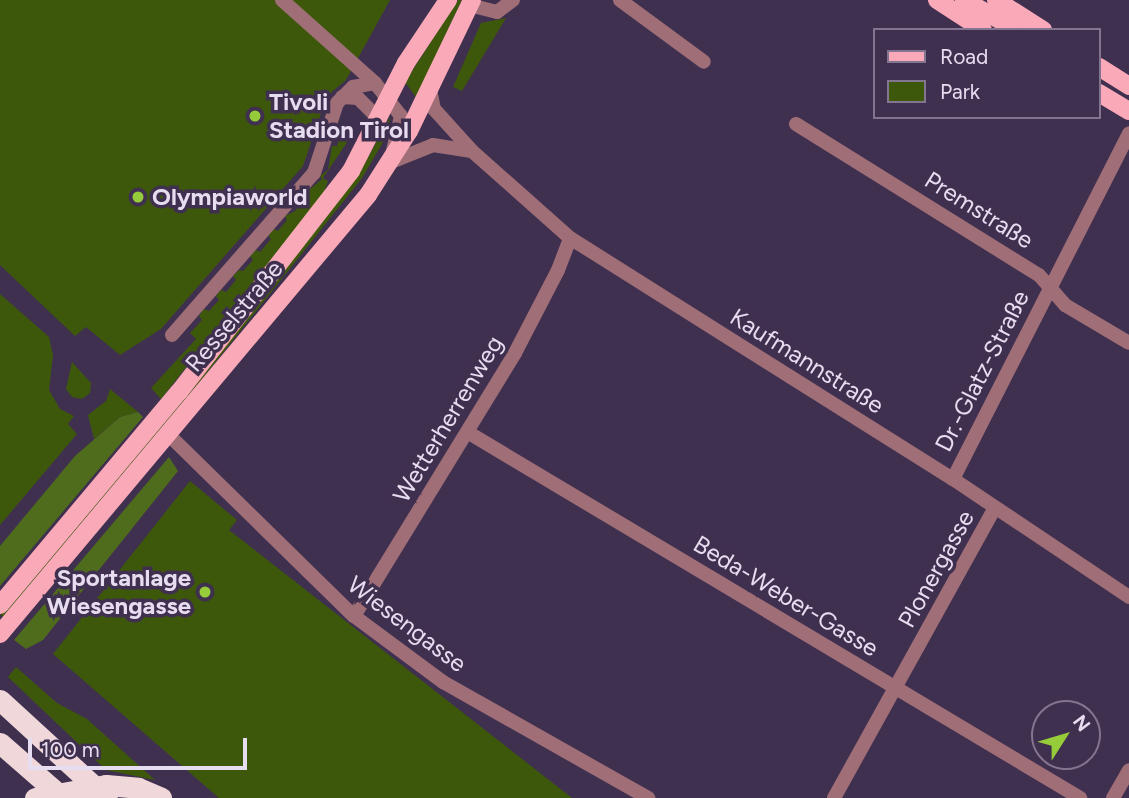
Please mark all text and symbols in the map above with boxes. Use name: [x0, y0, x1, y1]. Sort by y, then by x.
legend: [874, 28, 1101, 119]
text: Road: [940, 44, 988, 69]
text: Park: [940, 79, 980, 104]
place label: Tivoli Stadion Tirol: [269, 88, 409, 144]
marker: Tivoli Stadion Tirol: [247, 108, 263, 124]
street label: Premstraße: [919, 165, 1039, 255]
place label: Olympiaworld: [152, 183, 308, 211]
marker: Olympiaworld: [130, 189, 146, 205]
street label: Resselstraße: [179, 255, 289, 377]
street label: Dr.-Glatz-Straße: [929, 286, 1035, 456]
street label: Kaufmannstraße: [725, 302, 889, 420]
street label: Wetterherrenweg: [387, 330, 509, 508]
street label: Plonergasse: [892, 505, 980, 633]
street label: Beda-Weber-Gasse: [688, 529, 884, 663]
place label: Sportanlage Wiesengasse: [47, 564, 191, 620]
street label: Wiesengasse: [342, 570, 472, 678]
marker: Sportanlage Wiesengasse: [197, 584, 213, 600]
north arrow: [1031, 700, 1101, 770]
text: N: [1068, 710, 1095, 736]
scale bar: [32, 724, 250, 768]
text: 100 m: [41, 737, 100, 762]

